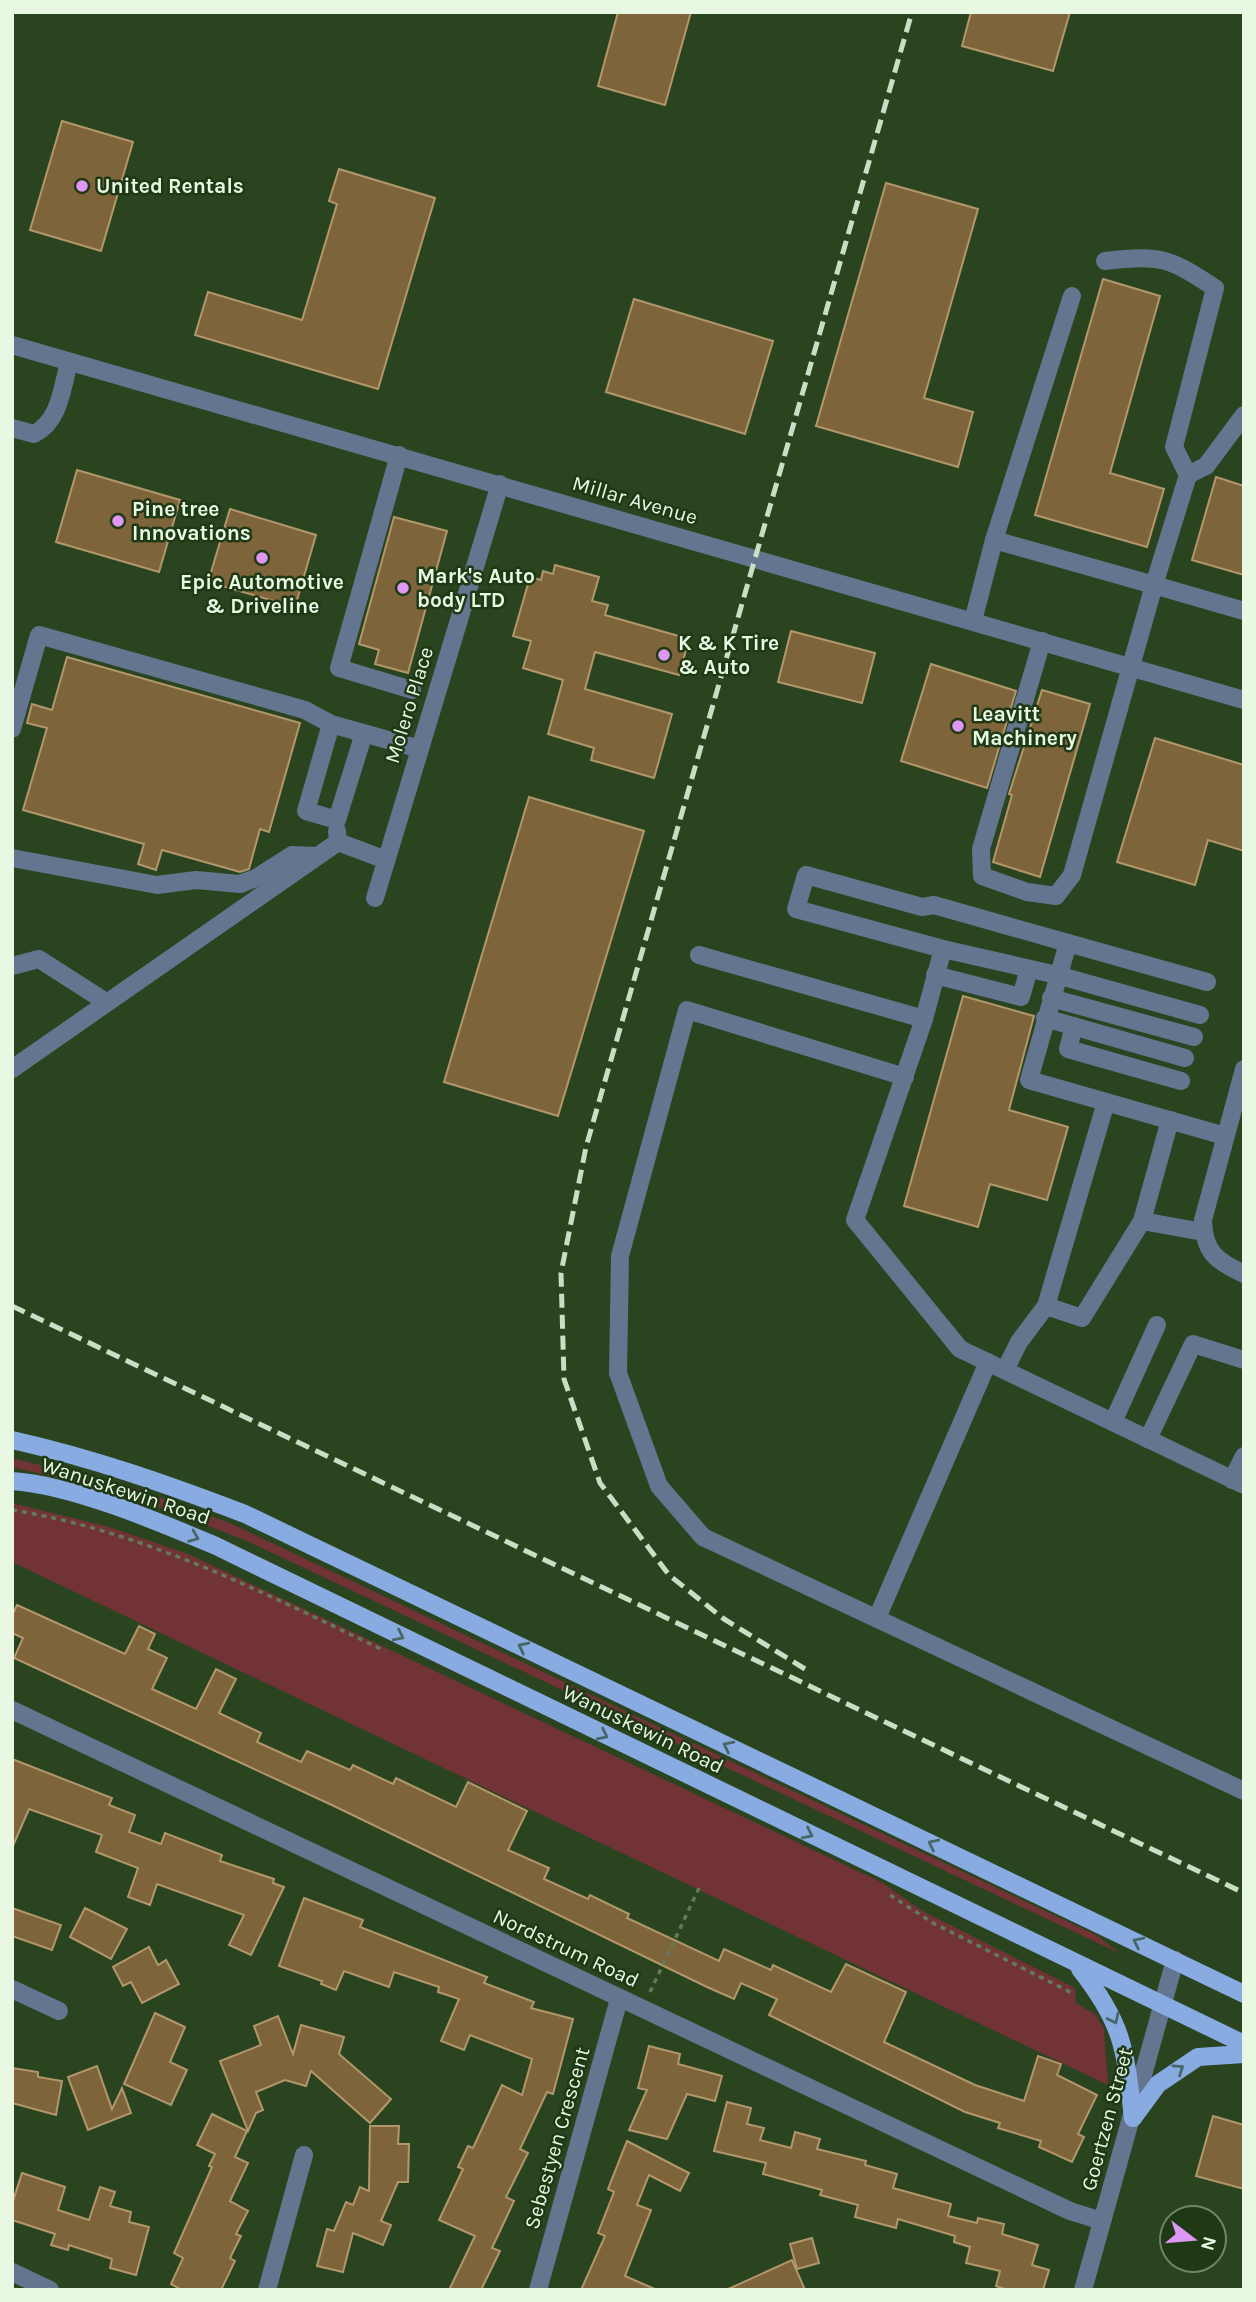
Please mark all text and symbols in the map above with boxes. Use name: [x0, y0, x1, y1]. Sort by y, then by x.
place label: United Rentals: [96, 174, 244, 198]
marker: United Rentals: [74, 178, 90, 194]
street label: Millar Avenue: [570, 471, 700, 529]
place label: Pine tree Innovations: [132, 497, 251, 545]
marker: Pine tree Innovations: [110, 513, 126, 529]
marker: Epic Automotive & Driveline: [254, 550, 270, 566]
place label: Mark's Auto body LTD: [417, 564, 535, 612]
place label: Epic Automotive & Driveline: [180, 570, 344, 618]
marker: Mark's Auto body LTD: [395, 580, 411, 596]
place label: K & K Tire & Auto: [678, 631, 779, 679]
street label: Molero Place: [380, 644, 438, 766]
marker: K & K Tire & Auto: [656, 647, 672, 663]
place label: Leavitt Machinery: [972, 702, 1077, 750]
marker: Leavitt Machinery: [950, 718, 966, 734]
street label: Wanuskewin Road: [39, 1452, 213, 1530]
one-way arrow: [187, 1528, 199, 1542]
one-way arrow: [392, 1627, 404, 1641]
one-way arrow: [518, 1642, 530, 1656]
street label: Wanuskewin Road: [559, 1680, 727, 1778]
one-way arrow: [596, 1727, 608, 1741]
one-way arrow: [723, 1740, 735, 1754]
one-way arrow: [801, 1826, 813, 1840]
one-way arrow: [928, 1838, 940, 1852]
street label: Nordstrum Road: [489, 1904, 643, 1992]
one-way arrow: [1133, 1936, 1146, 1950]
one-way arrow: [1106, 2012, 1120, 2025]
street label: Sebestyen Crescent: [520, 2044, 595, 2232]
street label: Goertzen Street: [1076, 2045, 1138, 2193]
one-way arrow: [1172, 2064, 1185, 2077]
north arrow: [1158, 2204, 1228, 2274]
text: N: [1196, 2234, 1221, 2253]

